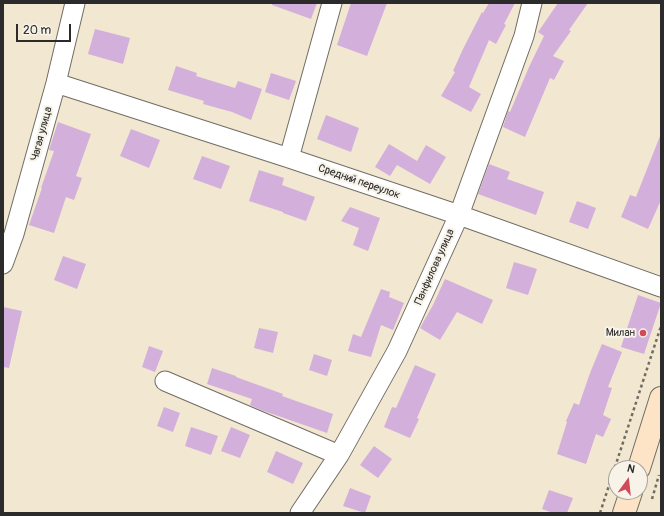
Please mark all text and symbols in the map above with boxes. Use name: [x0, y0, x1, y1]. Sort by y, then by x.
scale bar: [18, 16, 73, 42]
text: 20 m: [23, 23, 51, 38]
street label: Чагая улица: [28, 105, 56, 163]
street label: Средний переулок: [316, 162, 402, 202]
street label: Панфилова улица: [412, 227, 458, 307]
place label: Милан: [606, 326, 635, 340]
marker: Милан: [638, 328, 648, 338]
north arrow: [608, 460, 648, 500]
text: N: [626, 462, 636, 476]

